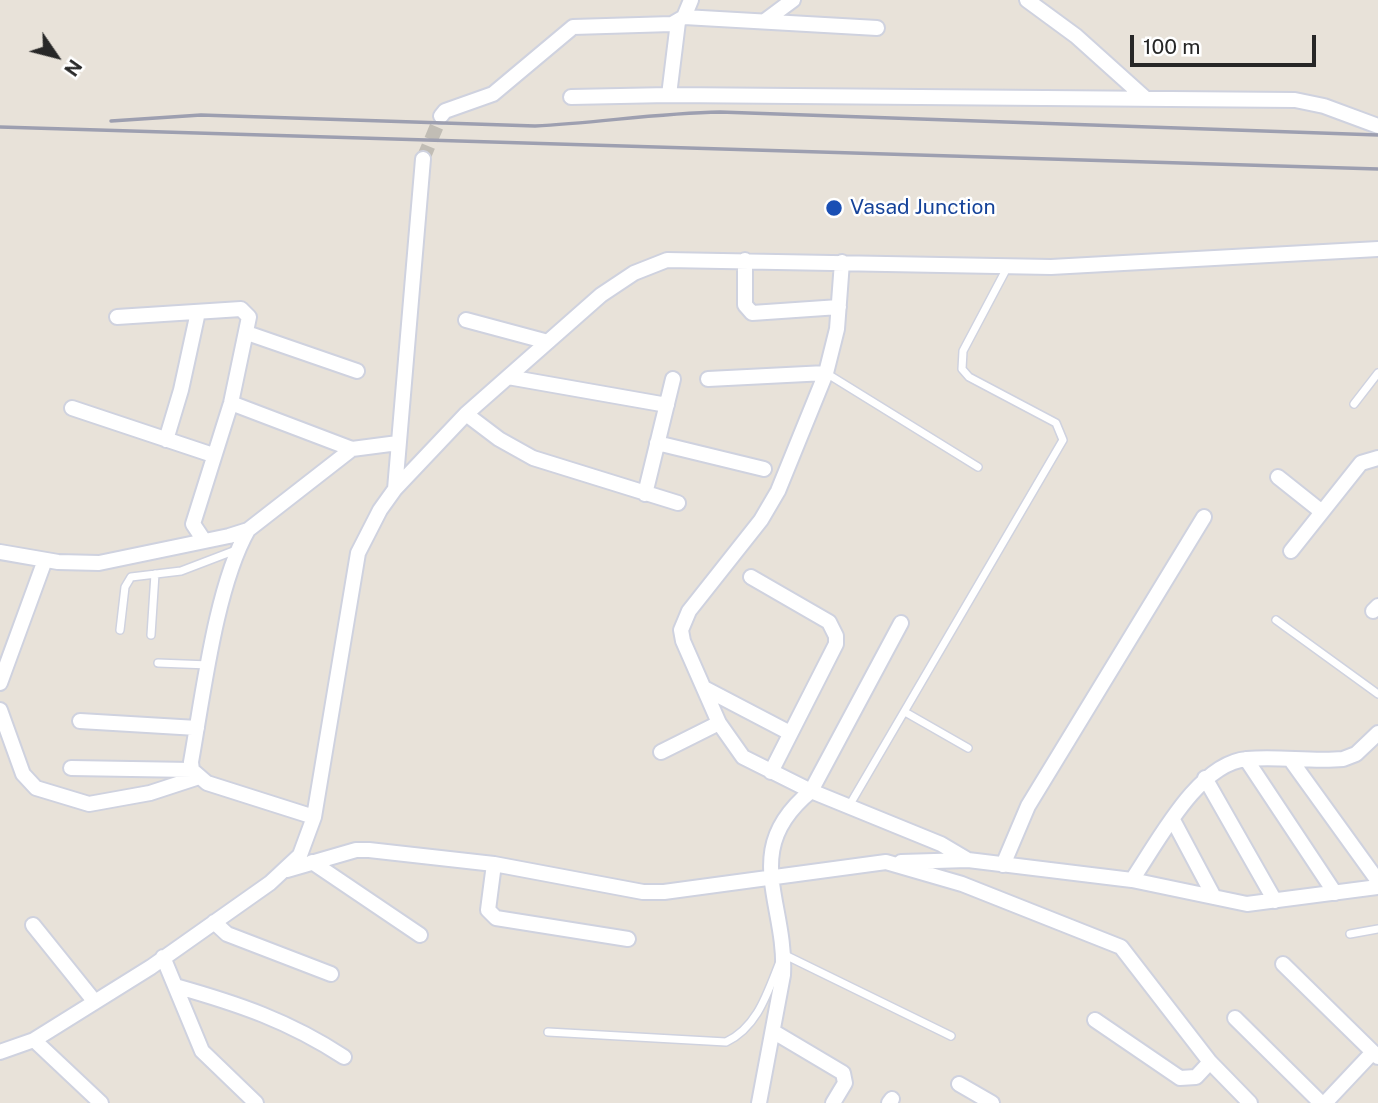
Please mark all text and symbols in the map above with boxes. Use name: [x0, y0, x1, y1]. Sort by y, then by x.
north arrow: [21, 21, 91, 91]
scale bar: [1133, 21, 1318, 65]
text: 100 m: [1143, 34, 1200, 59]
text: N: [60, 56, 86, 80]
place label: Vasad Junction: [850, 195, 996, 221]
marker: Vasad Junction: [824, 198, 844, 218]

